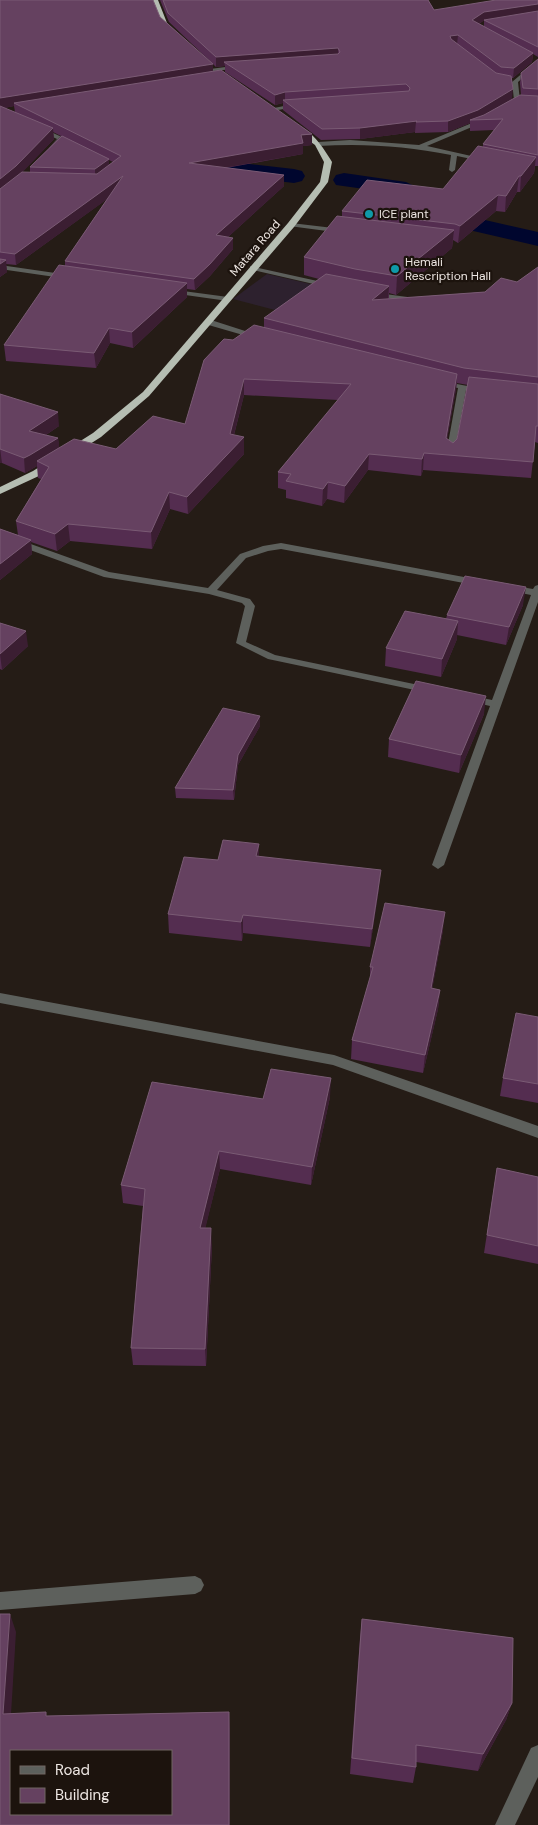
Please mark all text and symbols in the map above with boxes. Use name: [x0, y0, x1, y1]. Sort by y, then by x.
place label: ICE plant: [379, 206, 429, 222]
marker: ICE plant: [363, 208, 375, 220]
street label: Matara Road: [226, 216, 284, 280]
place label: Hemali Rescription Hall: [405, 254, 491, 284]
marker: Hemali Rescription Hall: [389, 263, 401, 275]
legend: [10, 1750, 172, 1815]
text: Road: [55, 1760, 90, 1780]
text: Building: [55, 1785, 110, 1805]

